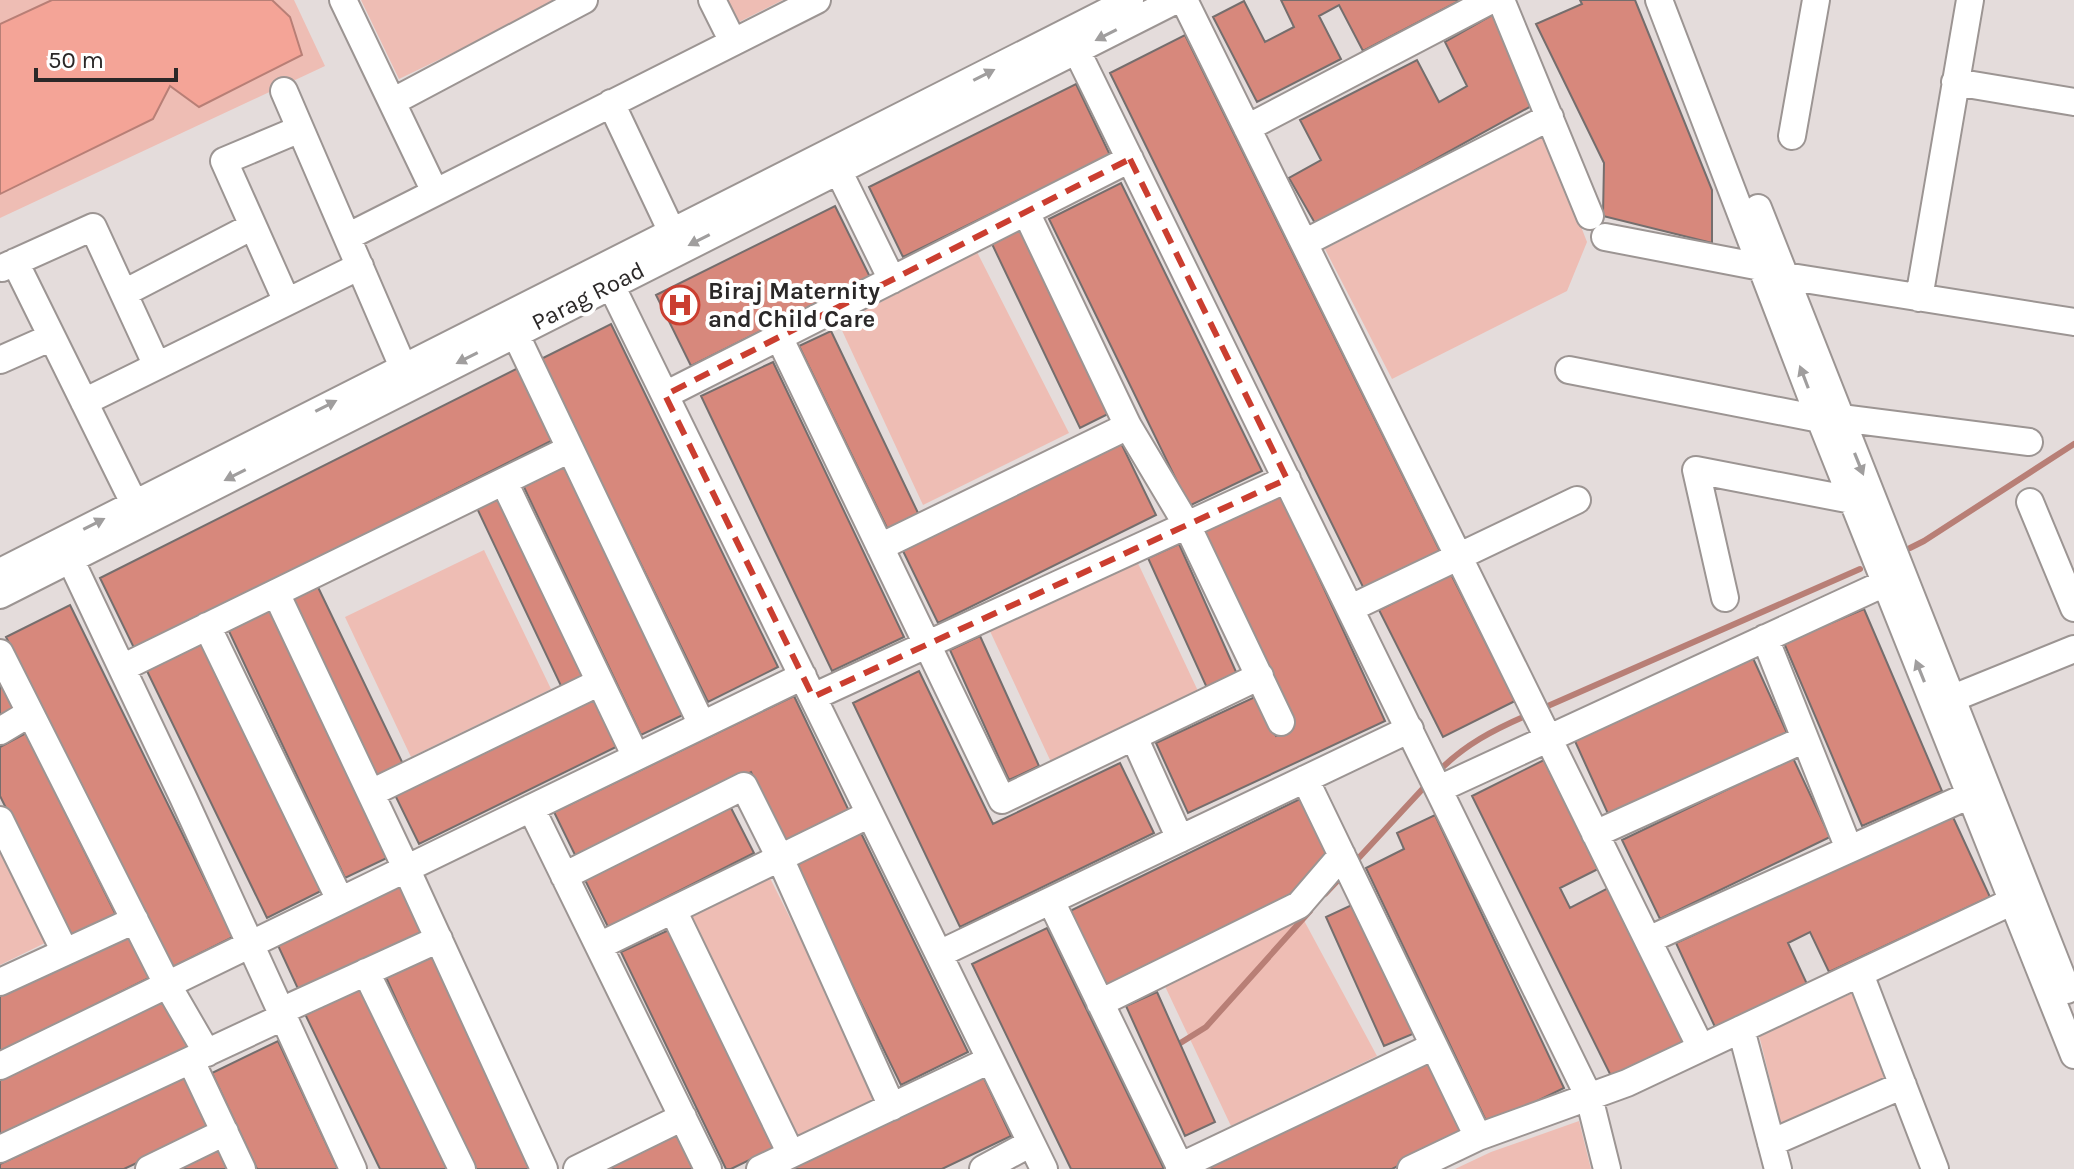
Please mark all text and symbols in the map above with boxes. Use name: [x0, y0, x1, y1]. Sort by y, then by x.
one-way arrow: [1095, 28, 1118, 42]
scale bar: [36, 32, 176, 82]
text: 50 m: [48, 46, 104, 74]
one-way arrow: [972, 69, 995, 82]
one-way arrow: [688, 233, 711, 247]
street label: Parag Road: [527, 256, 649, 336]
place label: Biraj Maternity and Child Care: [708, 277, 880, 333]
hospital icon: Biraj Maternity and Child Care: [659, 284, 701, 326]
one-way arrow: [456, 351, 479, 364]
one-way arrow: [1797, 365, 1810, 389]
one-way arrow: [315, 399, 338, 413]
one-way arrow: [1853, 452, 1866, 476]
one-way arrow: [224, 469, 247, 482]
one-way arrow: [83, 517, 106, 530]
one-way arrow: [1914, 659, 1927, 683]

